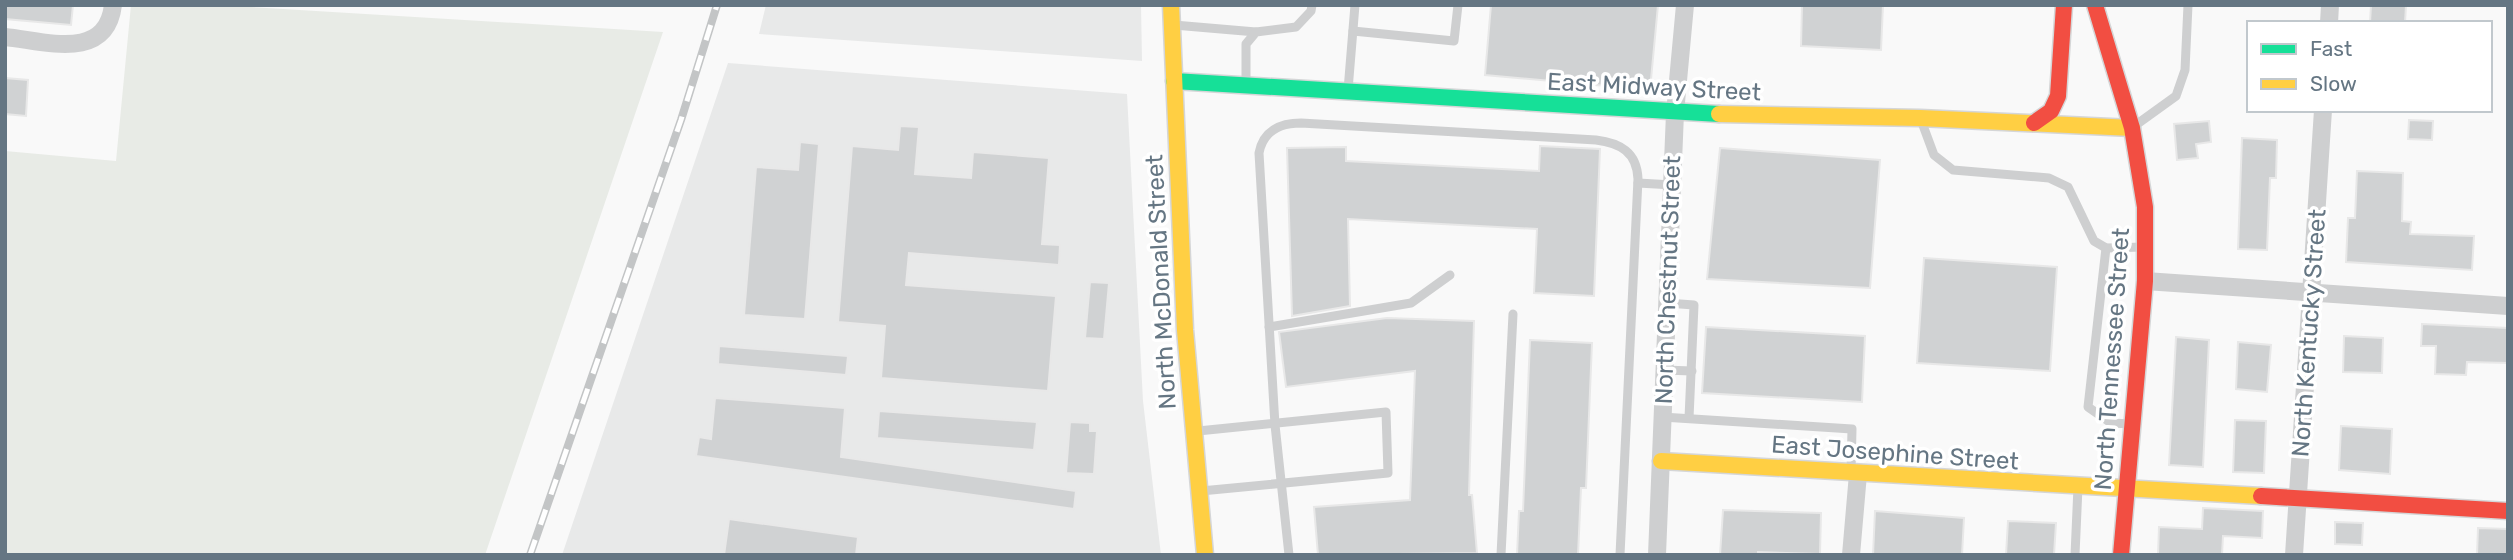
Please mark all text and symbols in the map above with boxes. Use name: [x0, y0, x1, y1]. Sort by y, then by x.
legend: [2247, 21, 2492, 112]
text: Fast: [2310, 36, 2352, 61]
street label: East Midway Street: [1546, 67, 1762, 107]
text: Slow: [2310, 71, 2357, 96]
street label: North McDonald Street: [1140, 154, 1182, 410]
street label: North Chestnut Street: [1650, 155, 1686, 405]
street label: North Kentucky Street: [2286, 208, 2332, 458]
street label: North Tennessee Street: [2089, 227, 2135, 491]
street label: East Josephine Street: [1770, 430, 2020, 476]

